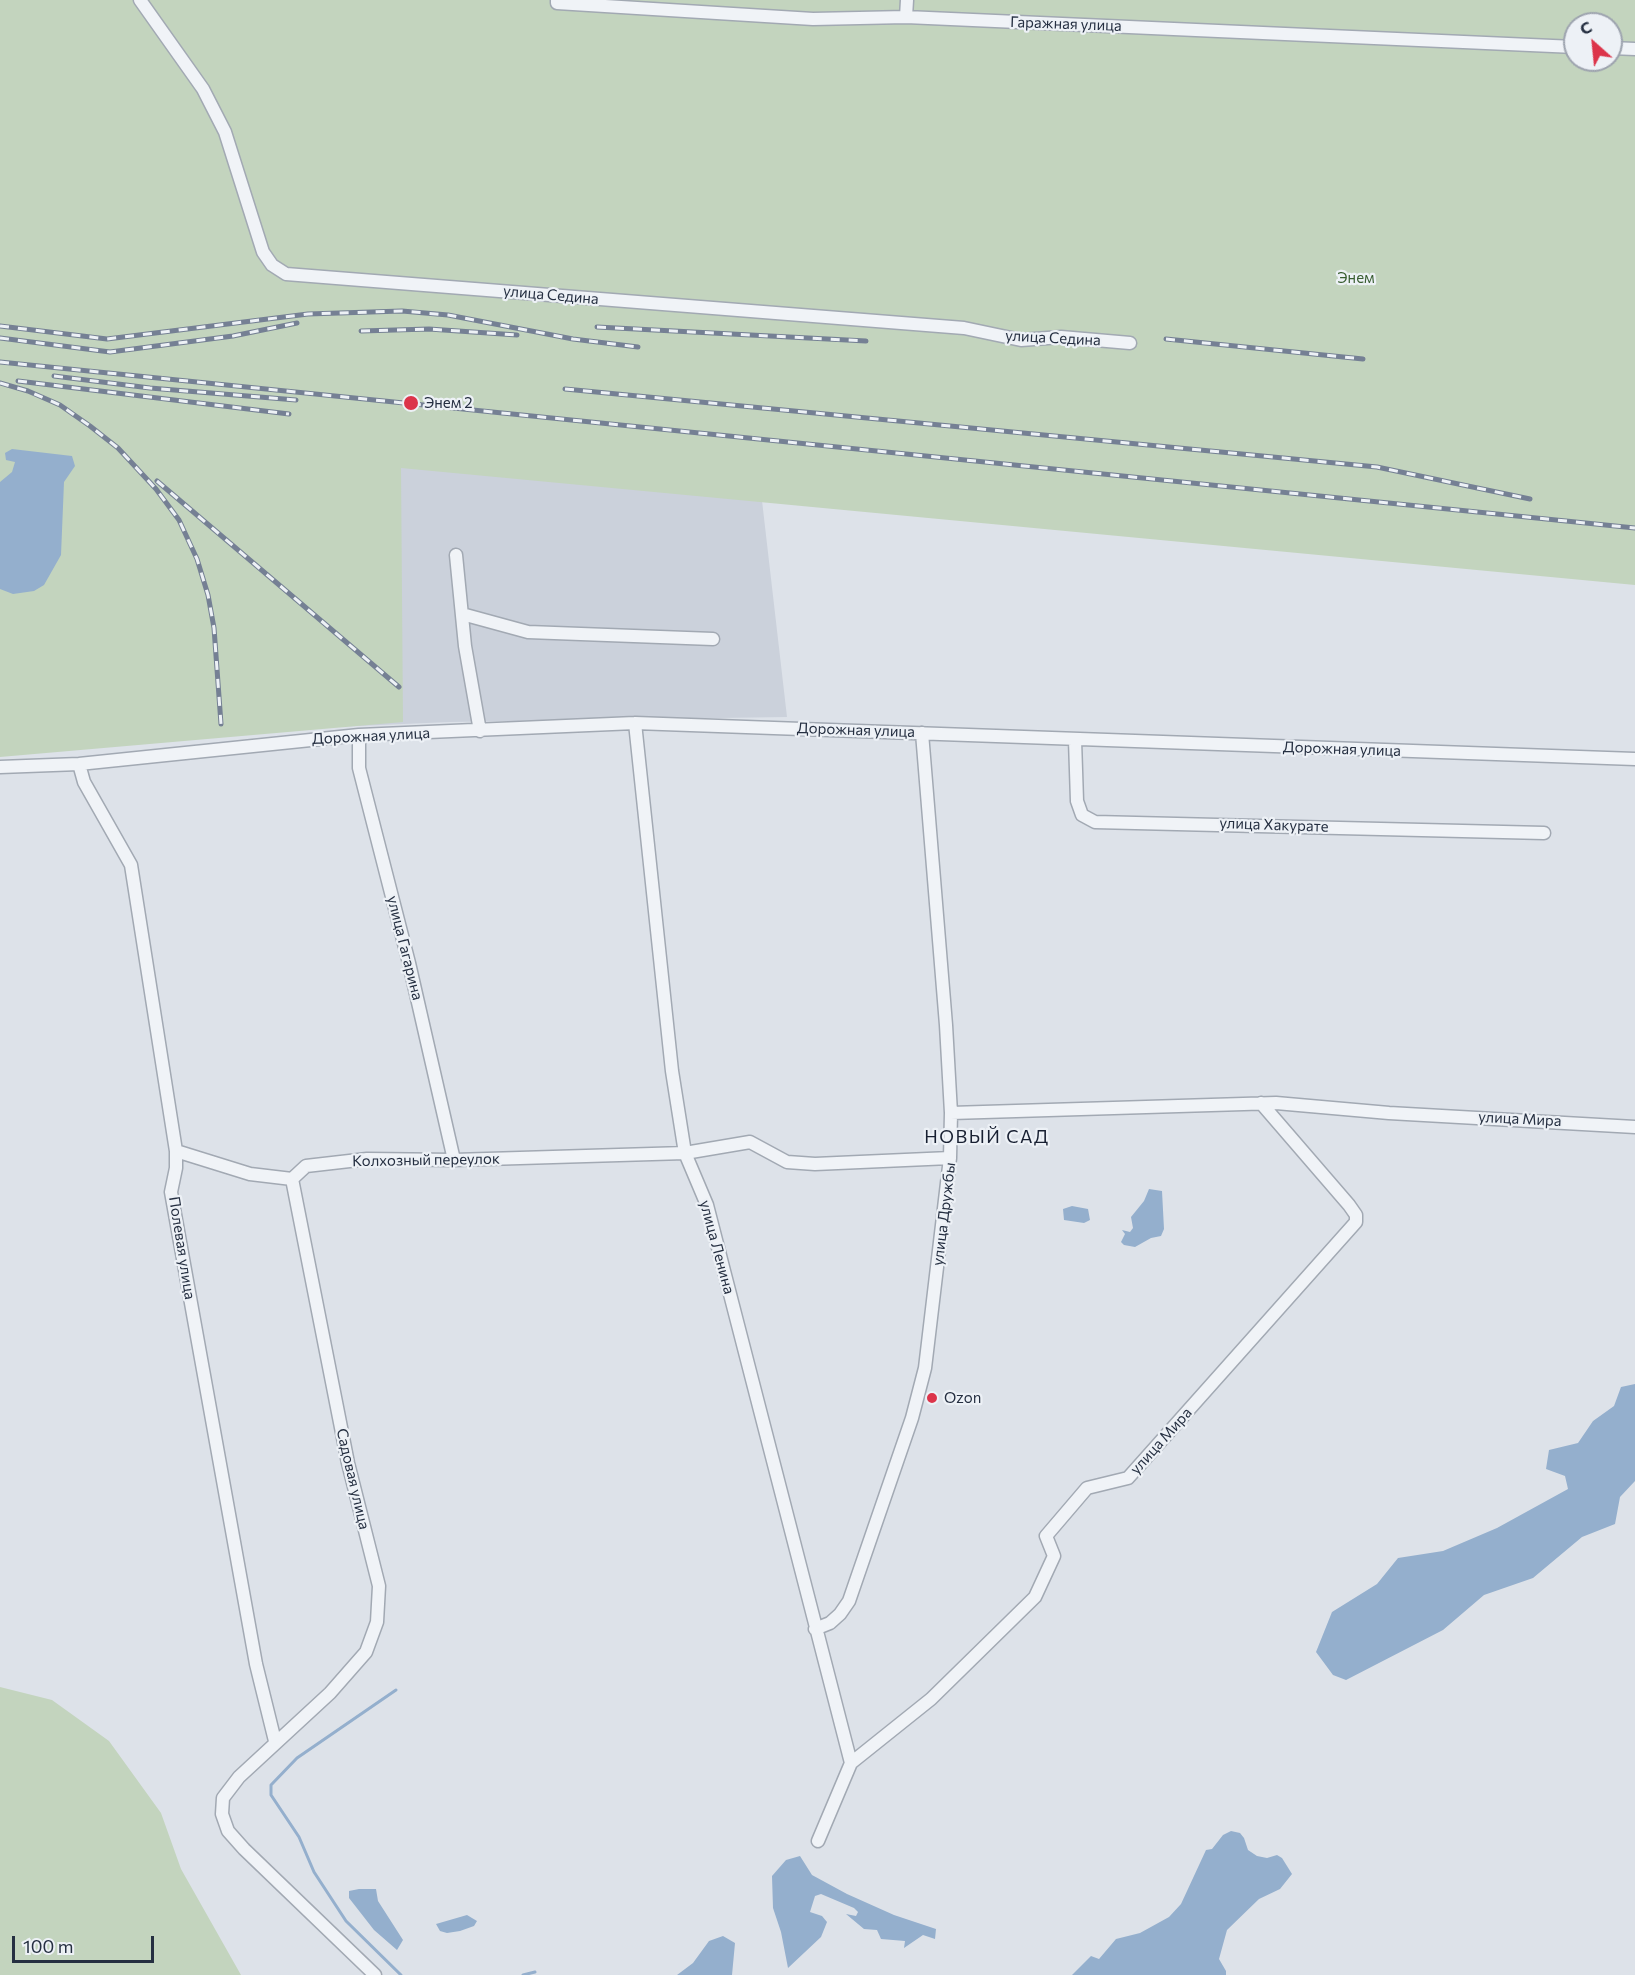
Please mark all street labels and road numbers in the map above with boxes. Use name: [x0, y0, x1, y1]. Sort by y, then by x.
street label: Гаражная улица: [1010, 13, 1122, 35]
street label: улица Седина: [503, 282, 599, 308]
street label: улица Седина: [1005, 327, 1101, 349]
street label: Дорожная улица: [797, 719, 915, 741]
street label: Дорожная улица: [312, 724, 430, 748]
street label: Дорожная улица: [1283, 738, 1401, 760]
street label: улица Хакурате: [1219, 814, 1329, 836]
street label: улица Гагарина: [383, 894, 427, 1002]
street label: улица Мира: [1478, 1108, 1562, 1130]
street label: Колхозный переулок: [352, 1150, 500, 1170]
street label: улица Дружбы: [929, 1161, 959, 1267]
street label: Полевая улица: [165, 1195, 199, 1301]
street label: улица Ленина: [696, 1198, 738, 1296]
street label: улица Мира: [1126, 1404, 1196, 1478]
street label: Садовая улица: [333, 1427, 373, 1531]

